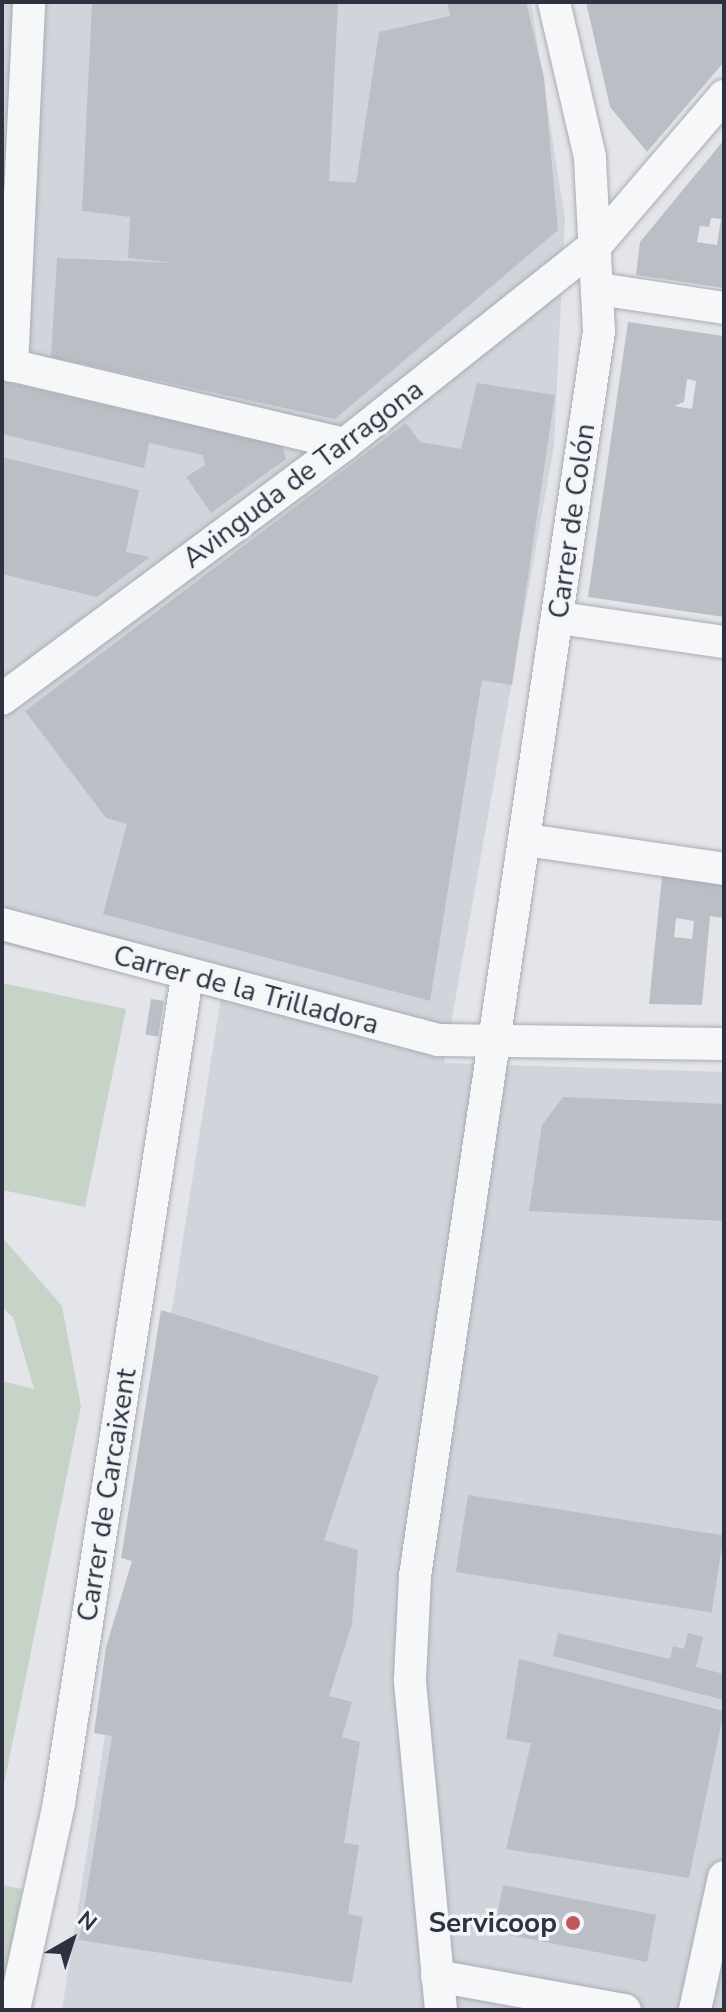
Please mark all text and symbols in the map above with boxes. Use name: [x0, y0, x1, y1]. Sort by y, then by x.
street label: Avinguda de Tarragona: [176, 373, 430, 575]
street label: Carrer de Colón: [542, 421, 602, 621]
street label: Carrer de la Trilladora: [110, 938, 382, 1042]
street label: Carrer de Carcaixent: [70, 1366, 144, 1624]
north arrow: [32, 1900, 112, 1980]
text: N: [71, 1905, 103, 1938]
place label: Servicoop: [428, 1906, 557, 1940]
marker: Servicoop: [564, 1914, 582, 1932]

